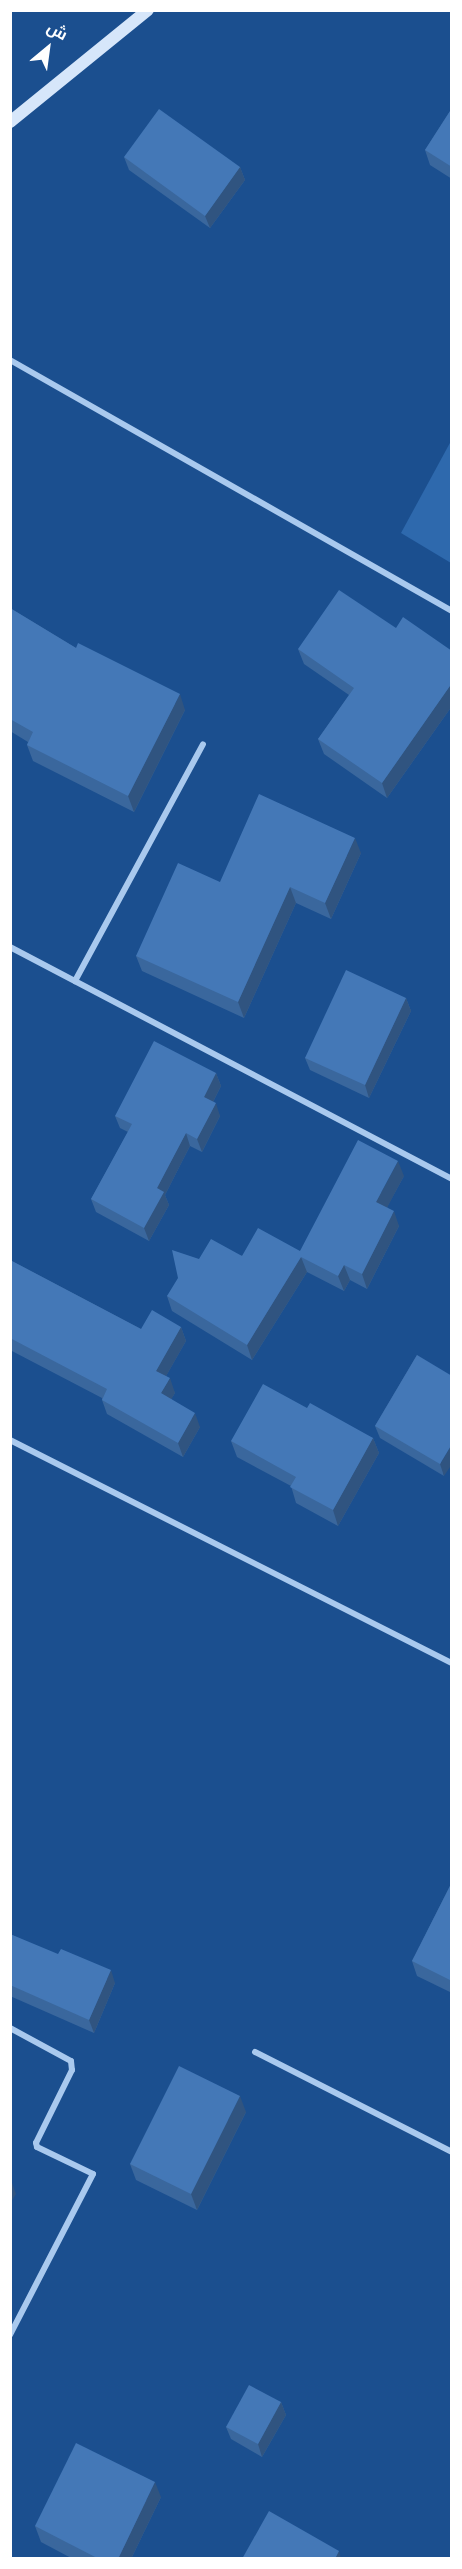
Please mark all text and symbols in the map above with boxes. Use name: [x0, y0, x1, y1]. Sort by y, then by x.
north arrow: [18, 18, 78, 78]
text: ش: [43, 19, 71, 46]

